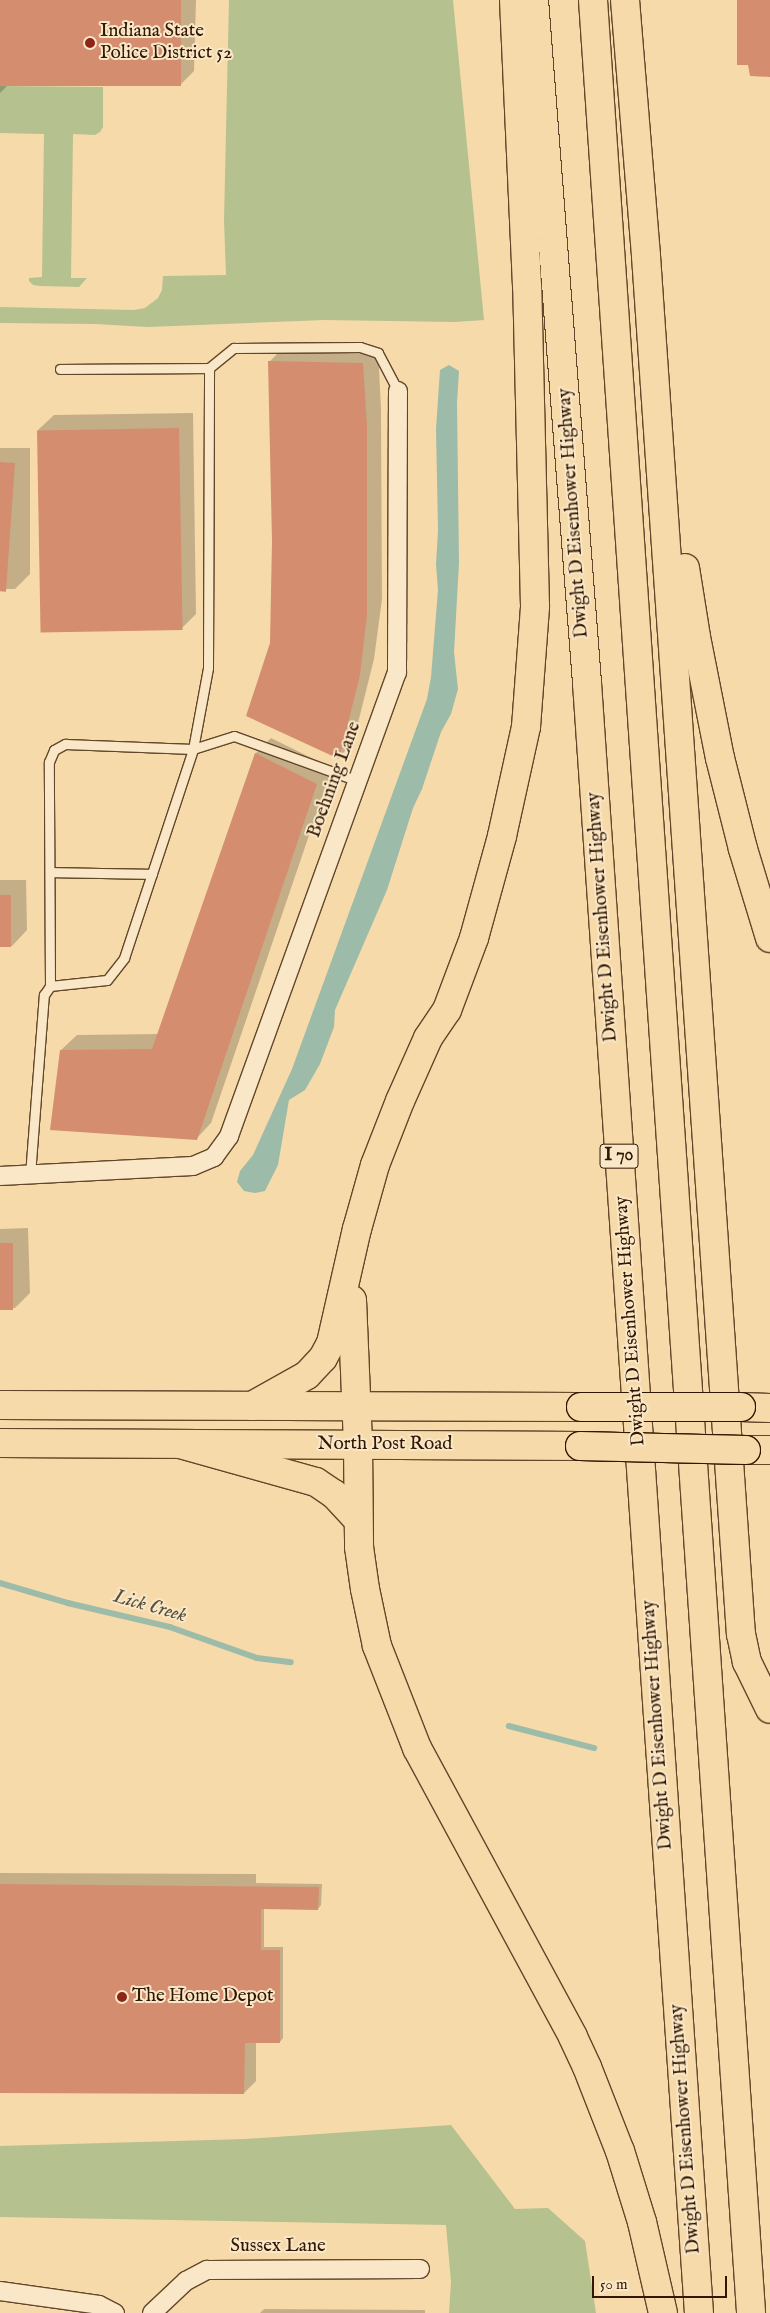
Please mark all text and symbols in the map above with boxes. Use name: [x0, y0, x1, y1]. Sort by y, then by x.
place label: Indiana State Police District 52: [100, 21, 232, 65]
marker: Indiana State Police District 52: [84, 37, 96, 49]
street label: Dwight D Eisenhower Highway: [554, 387, 594, 639]
street label: Boehning Lane: [303, 719, 367, 841]
street label: Dwight D Eisenhower Highway: [583, 791, 623, 1043]
road number: I 70: [599, 1140, 639, 1172]
street label: Dwight D Eisenhower Highway: [611, 1195, 651, 1447]
street label: North Post Road: [318, 1434, 452, 1456]
water label: Lick Creek: [111, 1584, 189, 1628]
street label: Dwight D Eisenhower Highway: [638, 1599, 678, 1851]
place label: The Home Depot: [132, 1986, 274, 2008]
marker: The Home Depot: [116, 1991, 128, 2003]
street label: Dwight D Eisenhower Highway: [666, 2003, 706, 2255]
street label: Sussex Lane: [230, 2236, 326, 2258]
scale bar: [595, 2266, 730, 2298]
text: 50 m: [600, 2275, 628, 2294]

